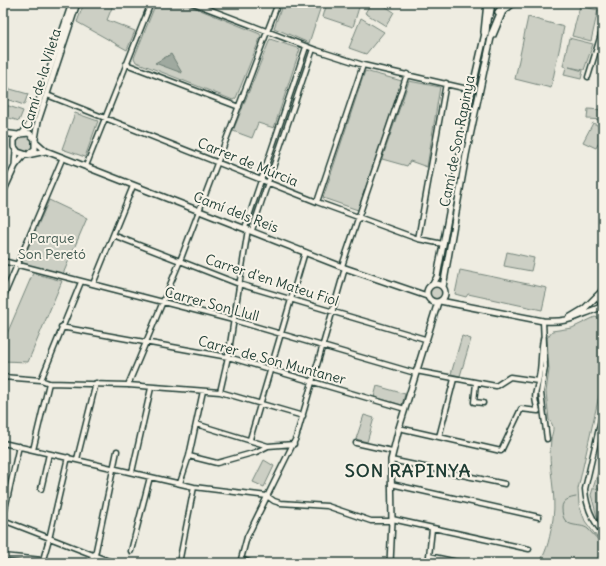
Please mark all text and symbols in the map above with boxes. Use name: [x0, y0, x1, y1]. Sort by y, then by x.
street label: Camí de la Vileta: [17, 26, 65, 132]
street label: Camí de Son Rapinya: [435, 74, 479, 208]
street label: Carrer de Múrcia: [195, 134, 301, 190]
street label: Camí dels Reis: [191, 187, 281, 237]
park label: Parque Son Peretó: [18, 229, 86, 263]
street label: Carrer d'en Mateu Fiol: [203, 250, 341, 310]
street label: Carrer Son Llull: [163, 283, 261, 325]
street label: Carrer de Son Muntaner: [196, 332, 348, 388]
district label: SON RAPINYA: [345, 459, 471, 482]

